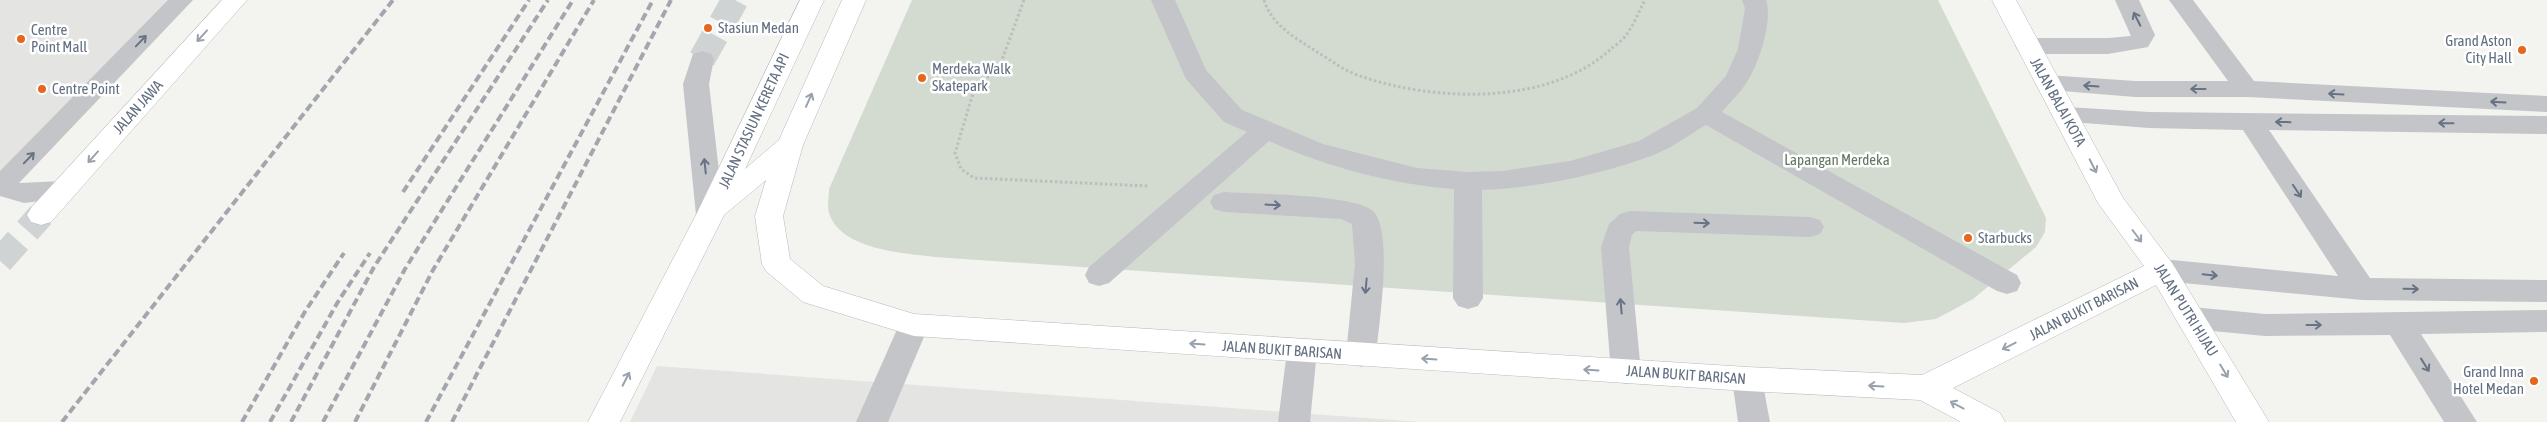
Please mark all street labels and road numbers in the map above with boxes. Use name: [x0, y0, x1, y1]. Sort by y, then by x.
street label: JALAN STASIUN KERETA API: [715, 50, 792, 191]
street label: JALAN BALAI KOTA: [2027, 55, 2090, 149]
street label: JALAN JAWA: [109, 76, 166, 137]
street label: JALAN PUTRI HIJAU: [2151, 260, 2222, 359]
street label: JALAN BUKIT BARISAN: [2026, 274, 2141, 343]
street label: JALAN BUKIT BARISAN: [1221, 337, 1343, 362]
street label: JALAN BUKIT BARISAN: [1625, 362, 1747, 387]

